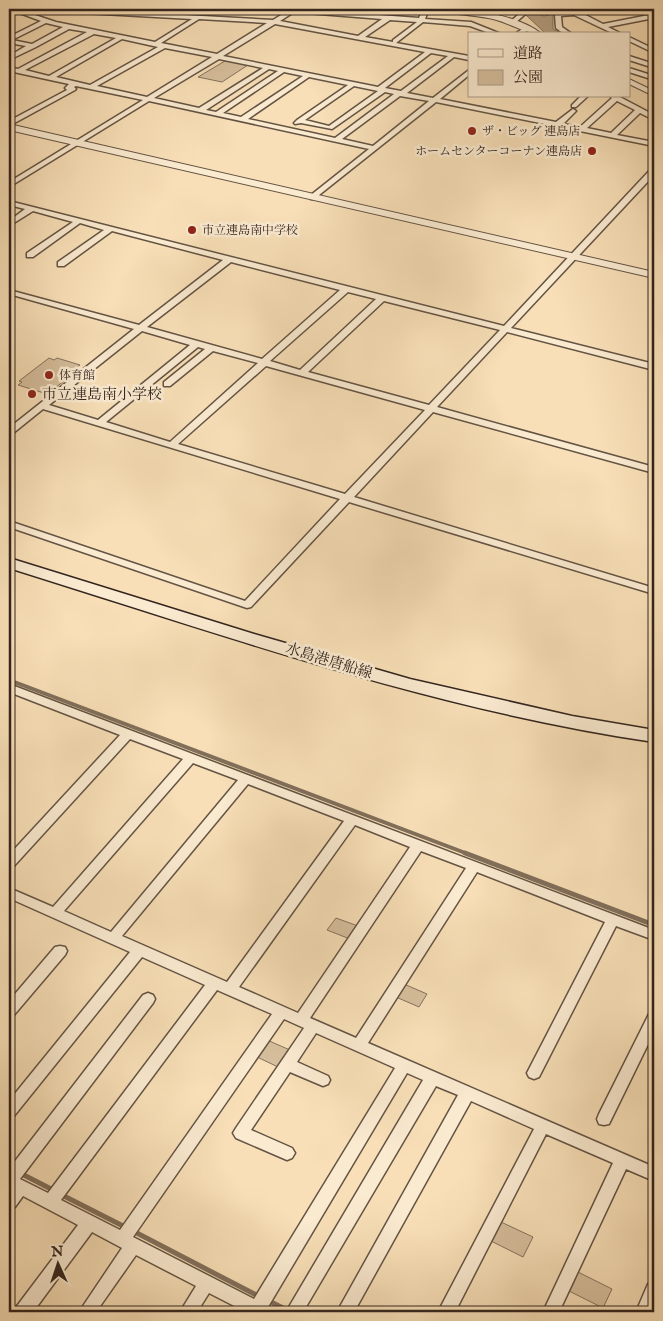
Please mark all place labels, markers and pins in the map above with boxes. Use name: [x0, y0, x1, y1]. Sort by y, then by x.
place label: ザ・ビッグ 連島店: [482, 124, 580, 139]
marker: ザ・ビッグ 連島店: [466, 125, 478, 137]
place label: ホームセンターコーナン連島店: [415, 144, 582, 159]
marker: ホームセンターコーナン連島店: [586, 145, 598, 157]
place label: 市立連島南中学校: [202, 223, 298, 238]
marker: 市立連島南中学校: [186, 224, 198, 236]
place label: 体育館: [59, 368, 95, 383]
marker: 体育館: [43, 369, 55, 381]
place label: 市立連島南小学校: [42, 385, 162, 404]
marker: 市立連島南小学校: [26, 388, 38, 400]

